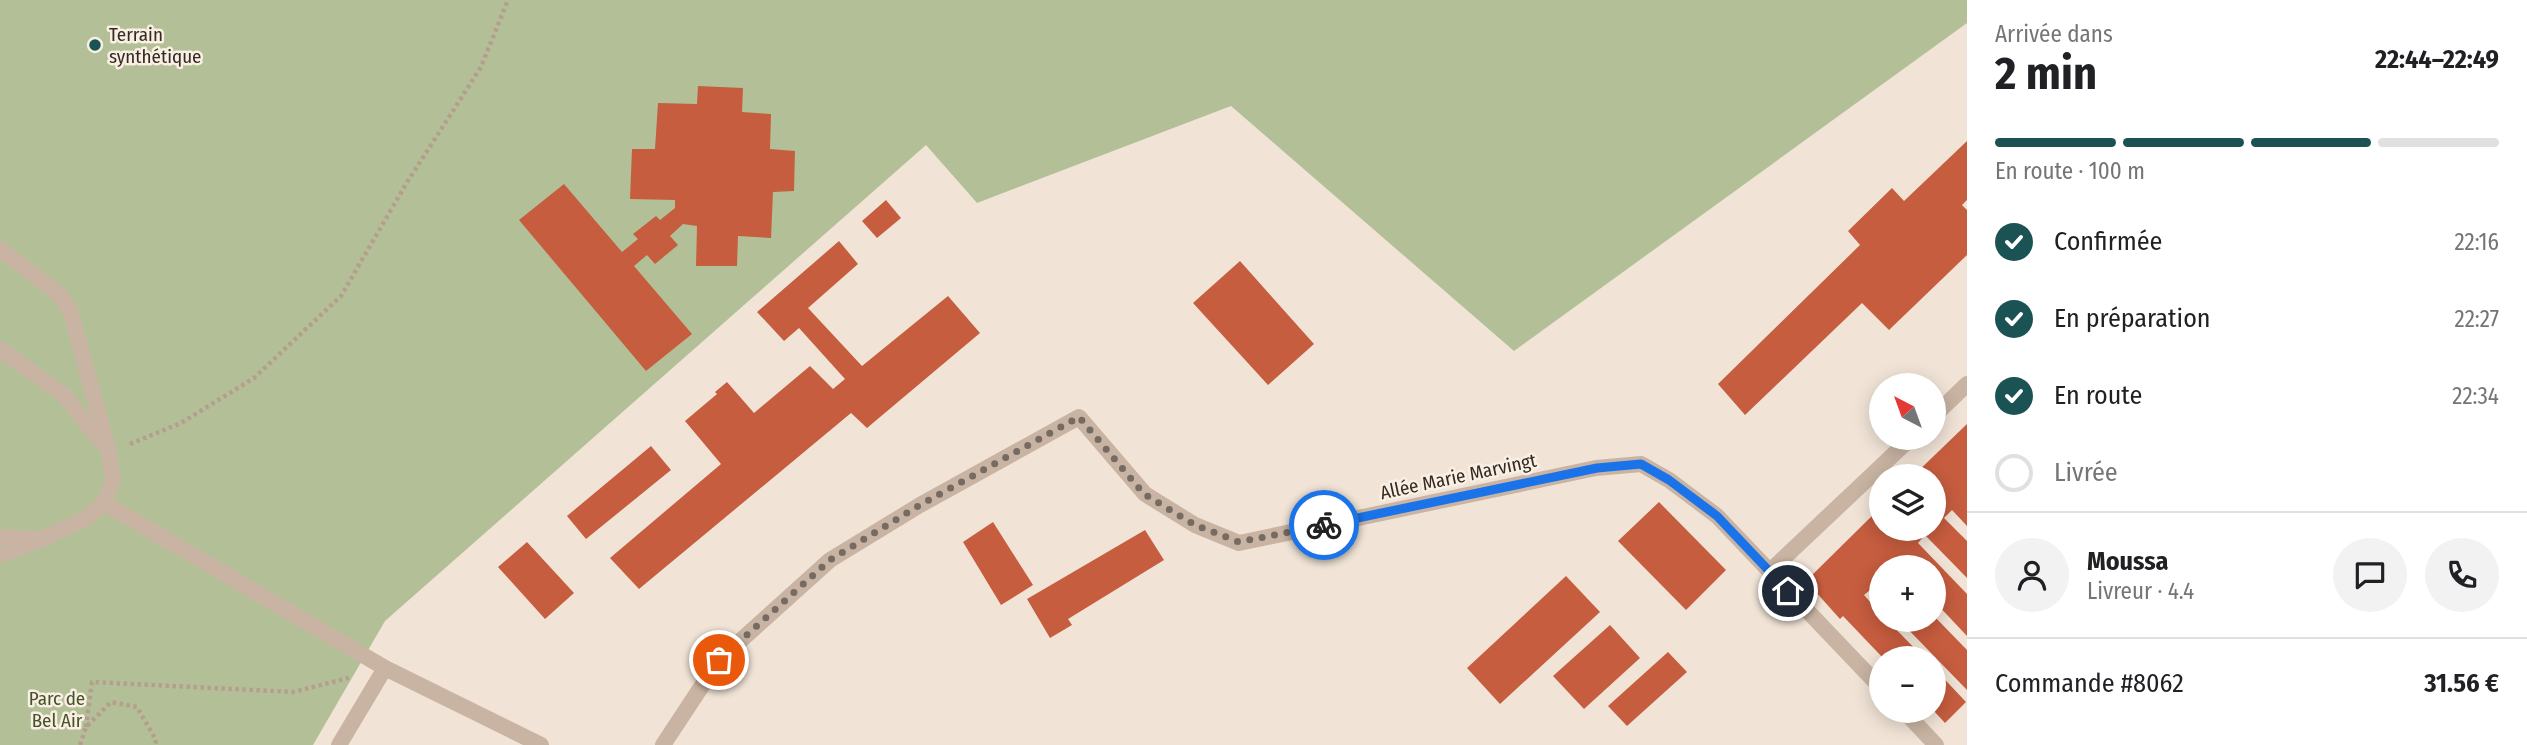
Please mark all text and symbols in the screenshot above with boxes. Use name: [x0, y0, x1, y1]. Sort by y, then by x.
text: Arrivée dans: [1995, 20, 2113, 48]
place label: Terrain synthétique: [109, 23, 201, 68]
marker: Terrain synthétique: [87, 37, 103, 53]
text: 22:44–22:49: [2375, 44, 2499, 75]
text: 2 min: [1995, 46, 2097, 101]
text: En route · 100 m: [1995, 157, 2145, 185]
icon: check: [1995, 223, 2033, 261]
text: Confirmée: [2054, 226, 2162, 257]
text: 22:16: [2454, 228, 2499, 256]
icon: check: [1995, 300, 2033, 338]
text: En préparation: [2054, 303, 2211, 334]
text: 22:27: [2455, 305, 2499, 333]
north arrow: [1869, 373, 1946, 450]
map controls: [1869, 373, 1946, 723]
icon: check: [1995, 377, 2033, 415]
text: En route: [2054, 380, 2142, 411]
text: 22:34: [2452, 382, 2499, 410]
street label: Allée Marie Marvingt: [1378, 449, 1539, 504]
text: Livrée: [2054, 457, 2118, 488]
button: layers: [1869, 464, 1946, 541]
courier: [1289, 490, 1359, 560]
icon: bike: [1305, 506, 1343, 544]
button: person: [1995, 538, 2069, 612]
button: chat: [2333, 538, 2407, 612]
button: phone: [2425, 538, 2499, 612]
text: Moussa: [2087, 546, 2168, 577]
button: +: [1869, 555, 1946, 632]
pin: [1758, 561, 1818, 621]
icon: home: [1769, 572, 1807, 610]
text: Livreur · 4.4: [2087, 577, 2194, 605]
pin: [689, 630, 749, 690]
icon: bag: [700, 641, 738, 679]
button: −: [1869, 646, 1946, 723]
text: Commande #8062: [1995, 668, 2184, 699]
text: 31.56 €: [2424, 668, 2499, 699]
park label: Parc de Bel Air: [29, 687, 85, 732]

